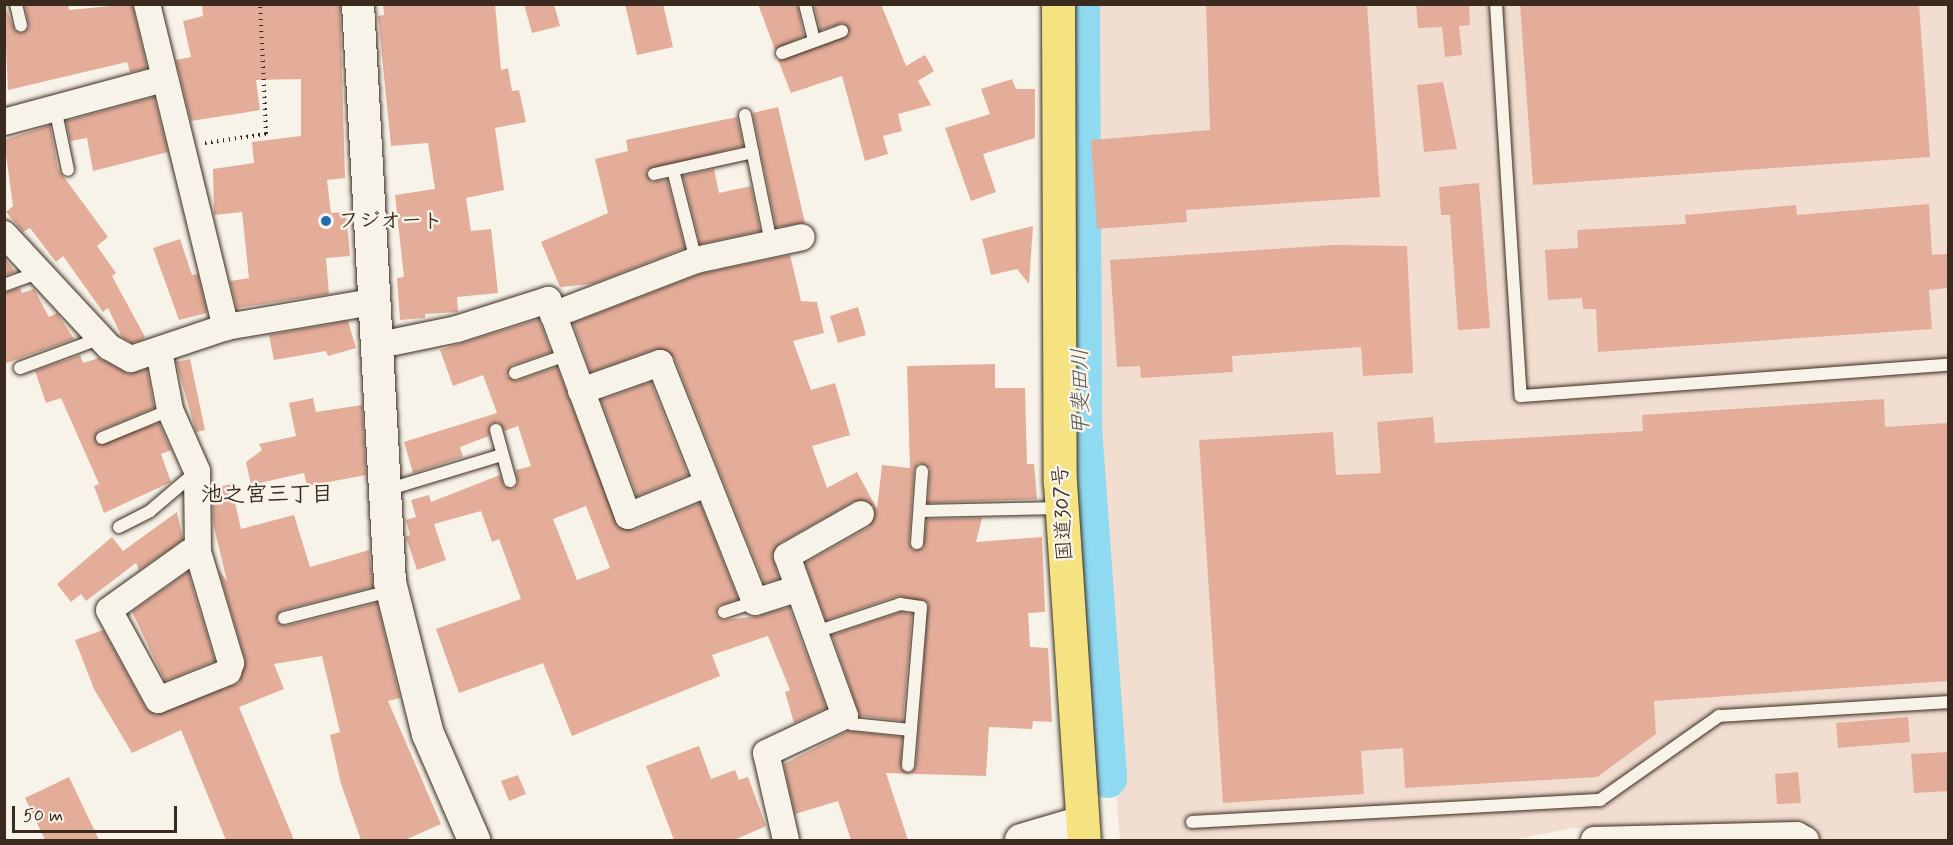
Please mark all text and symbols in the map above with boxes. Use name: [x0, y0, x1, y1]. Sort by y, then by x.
place label: フジオート: [338, 208, 443, 234]
marker: フジオート: [319, 214, 333, 228]
water label: 甲斐田川: [1068, 348, 1096, 436]
street label: 国道307号: [1048, 464, 1078, 562]
district label: 池之宮三丁目: [201, 483, 333, 509]
scale bar: [15, 794, 180, 832]
text: 50 m: [23, 804, 63, 828]

